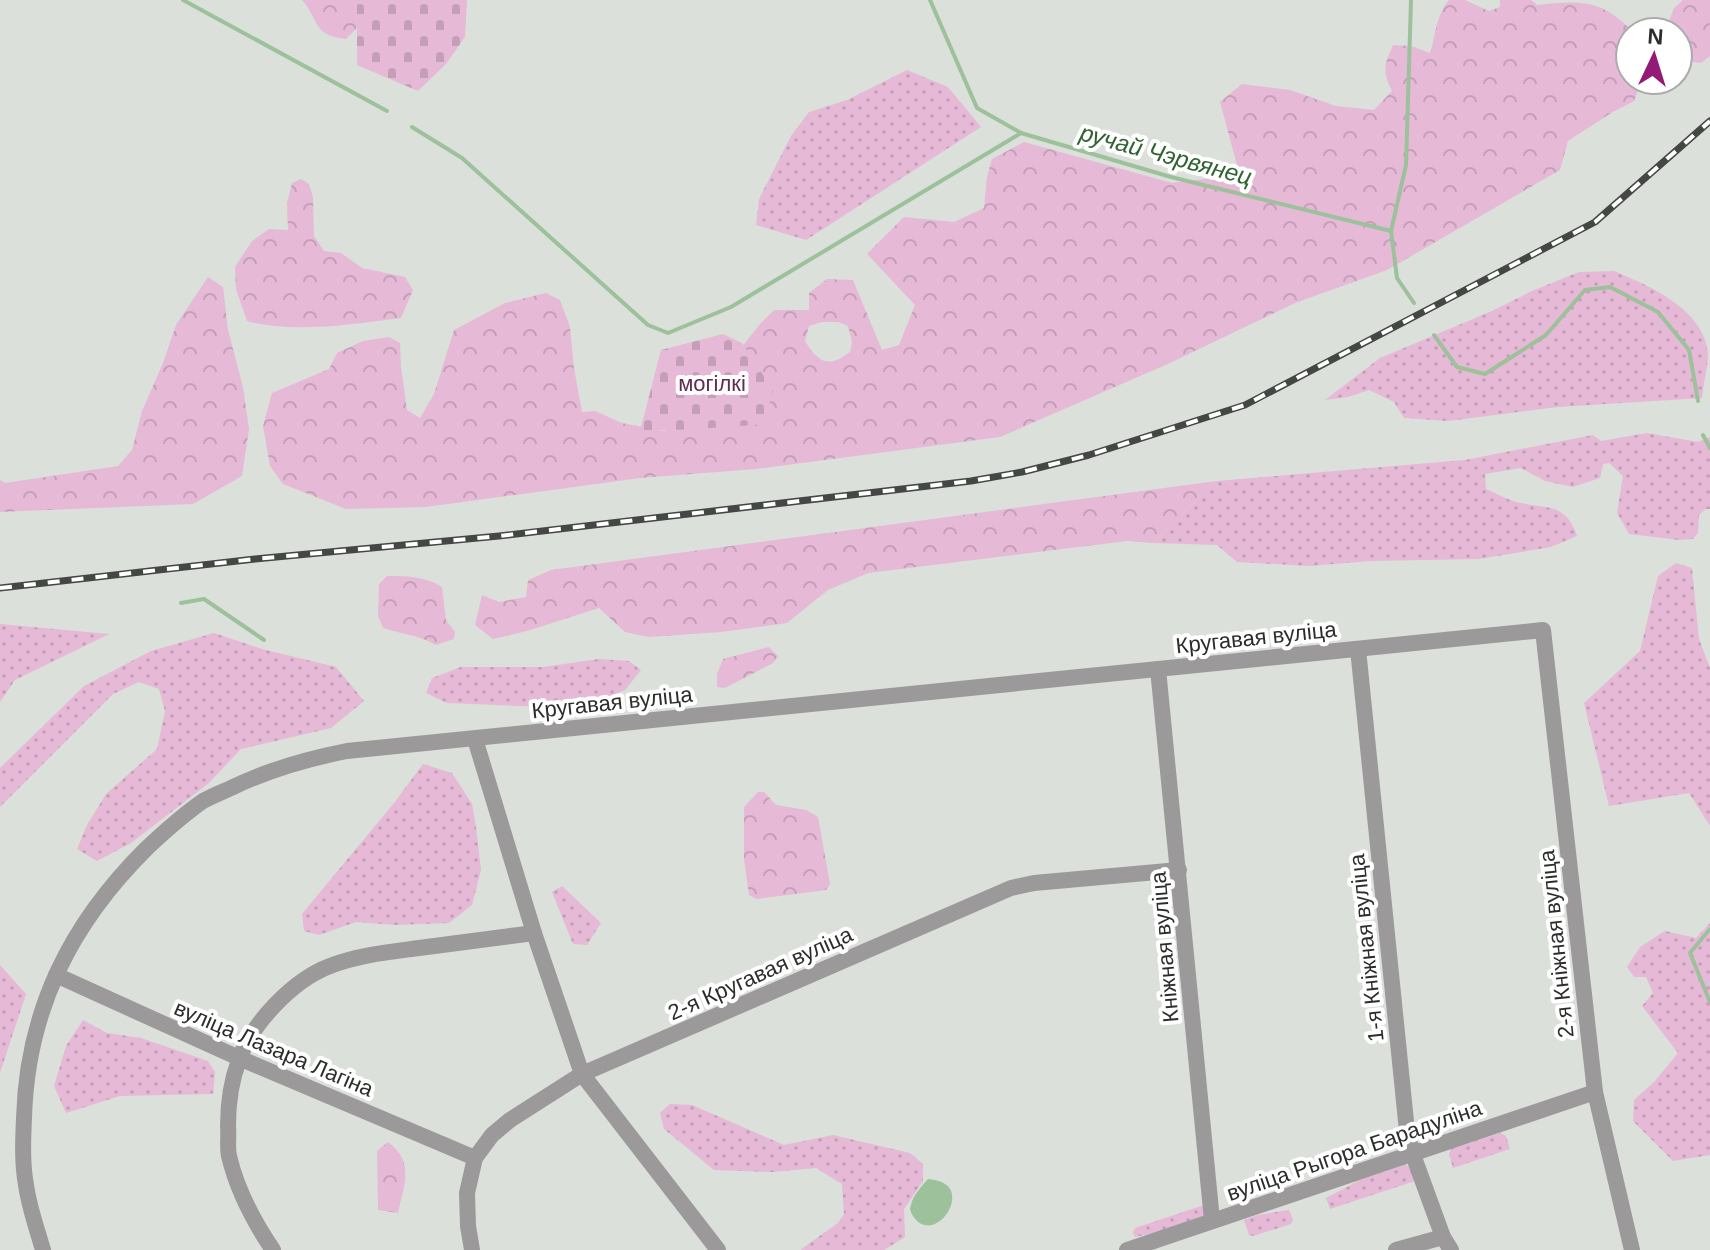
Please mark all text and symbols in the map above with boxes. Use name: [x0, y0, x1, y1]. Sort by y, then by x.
north arrow: [1614, 16, 1694, 96]
text: N: [1647, 24, 1664, 50]
water label: ручай Чэрвянец: [1076, 118, 1255, 190]
park label: могілкі: [678, 371, 746, 396]
street label: Кругавая вуліца: [1174, 617, 1338, 658]
street label: Кругавая вуліца: [530, 682, 694, 723]
street label: 2-я Кніжная вуліца: [1534, 848, 1579, 1039]
street label: 1-я Кніжная вуліца: [1344, 852, 1389, 1043]
street label: Кніжная вуліца: [1145, 870, 1184, 1023]
street label: 2-я Кругавая вуліца: [664, 921, 857, 1025]
street label: вуліца Лазара Лагіна: [171, 995, 378, 1102]
street label: вуліца Рыгора Барадуліна: [1223, 1095, 1486, 1206]

